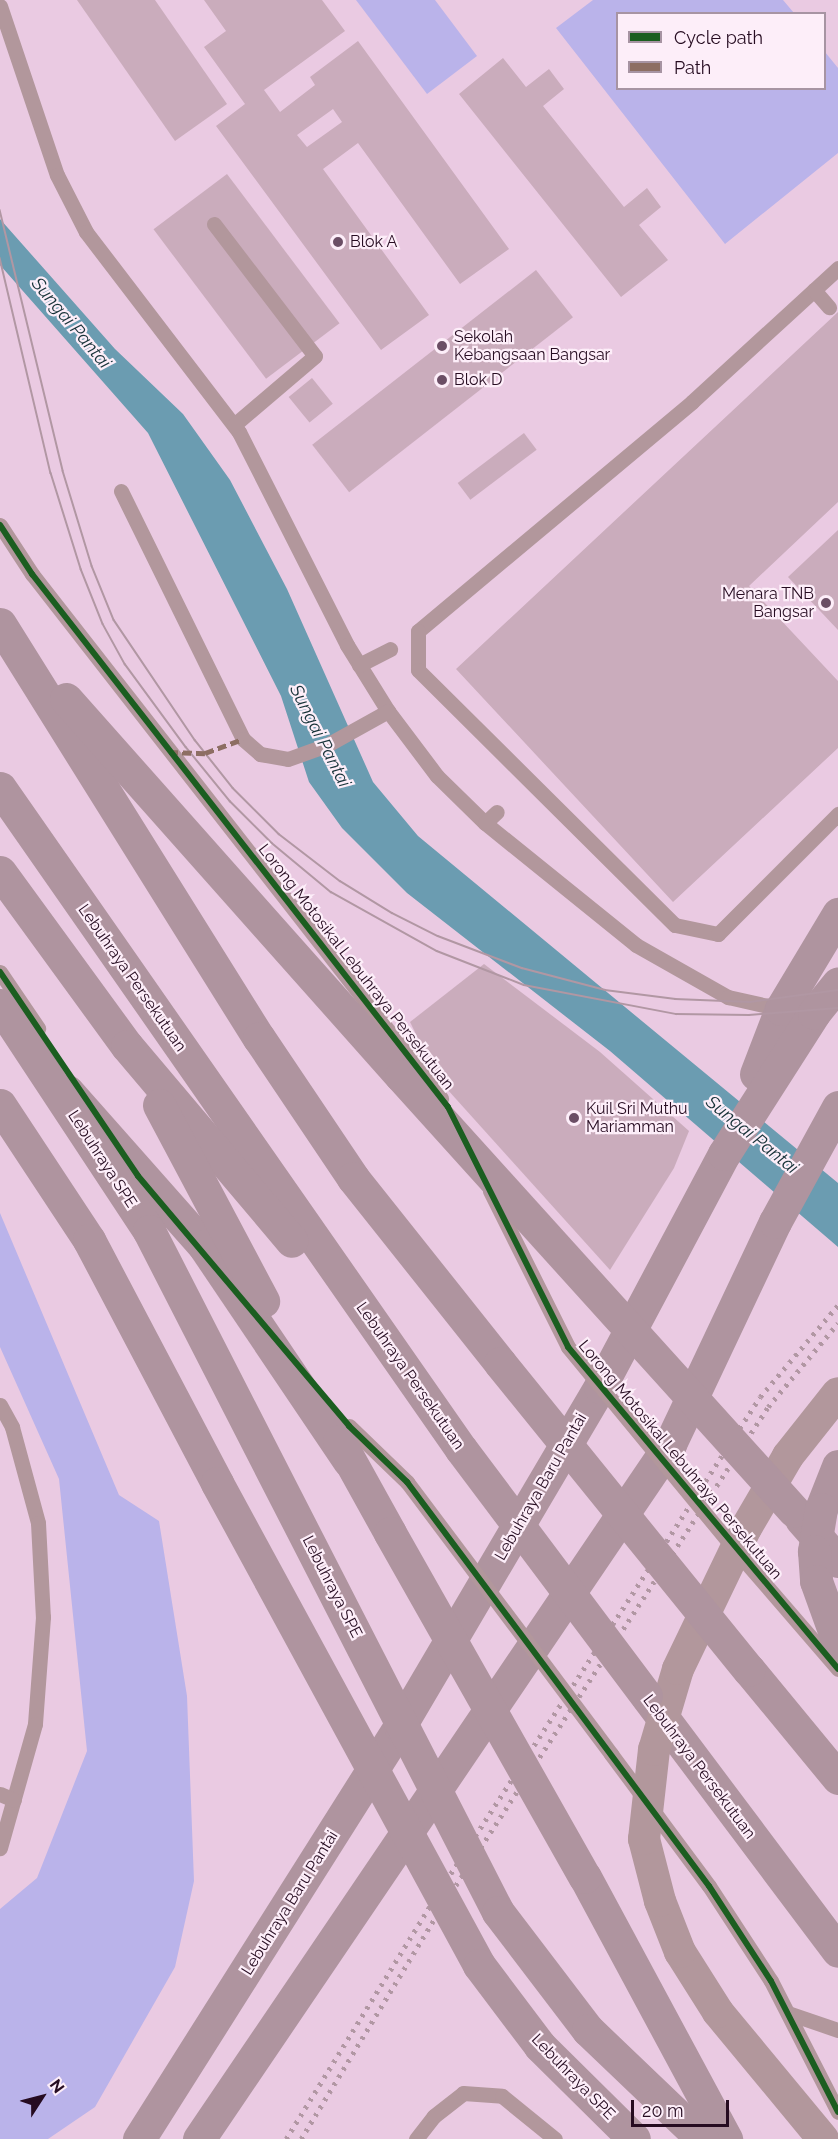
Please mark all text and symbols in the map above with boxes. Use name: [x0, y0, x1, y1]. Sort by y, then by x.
legend: [616, 12, 826, 90]
text: Cycle path: [674, 27, 763, 48]
text: Path: [674, 57, 711, 78]
place label: Blok A: [350, 232, 398, 252]
marker: Blok A: [331, 235, 345, 249]
water label: Sungai Pantai: [27, 273, 115, 373]
place label: Sekolah Kebangsaan Bangsar: [454, 327, 610, 365]
marker: Sekolah Kebangsaan Bangsar: [435, 339, 449, 353]
place label: Blok D: [454, 370, 503, 390]
marker: Blok D: [435, 373, 449, 387]
place label: Menara TNB Bangsar: [722, 584, 814, 622]
marker: Menara TNB Bangsar: [819, 596, 833, 610]
water label: Sungai Pantai: [285, 681, 355, 791]
street label: Lorong Motosikal Lebuhraya Persekutuan: [254, 840, 458, 1094]
street label: Lebuhraya Persekutuan: [74, 901, 190, 1055]
water label: Sungai Pantai: [702, 1091, 802, 1179]
place label: Kuil Sri Muthu Mariamman: [586, 1099, 688, 1137]
street label: Lebuhraya SPE: [63, 1107, 141, 1211]
marker: Kuil Sri Muthu Mariamman: [567, 1111, 581, 1125]
street label: Lebuhraya Persekutuan: [352, 1299, 468, 1453]
street label: Lorong Motosikal Lebuhraya Persekutuan: [574, 1336, 786, 1584]
street label: Lebuhraya Baru Pantai: [491, 1410, 591, 1564]
street label: Lebuhraya SPE: [298, 1533, 366, 1641]
street label: Lebuhraya Persekutuan: [639, 1691, 759, 1843]
street label: Lebuhraya Baru Pantai: [238, 1827, 342, 1979]
street label: Lebuhraya SPE: [527, 2030, 619, 2124]
north arrow: [12, 2067, 72, 2127]
text: N: [46, 2076, 68, 2097]
scale bar: [634, 2088, 732, 2126]
text: 20 m: [642, 2100, 684, 2121]

